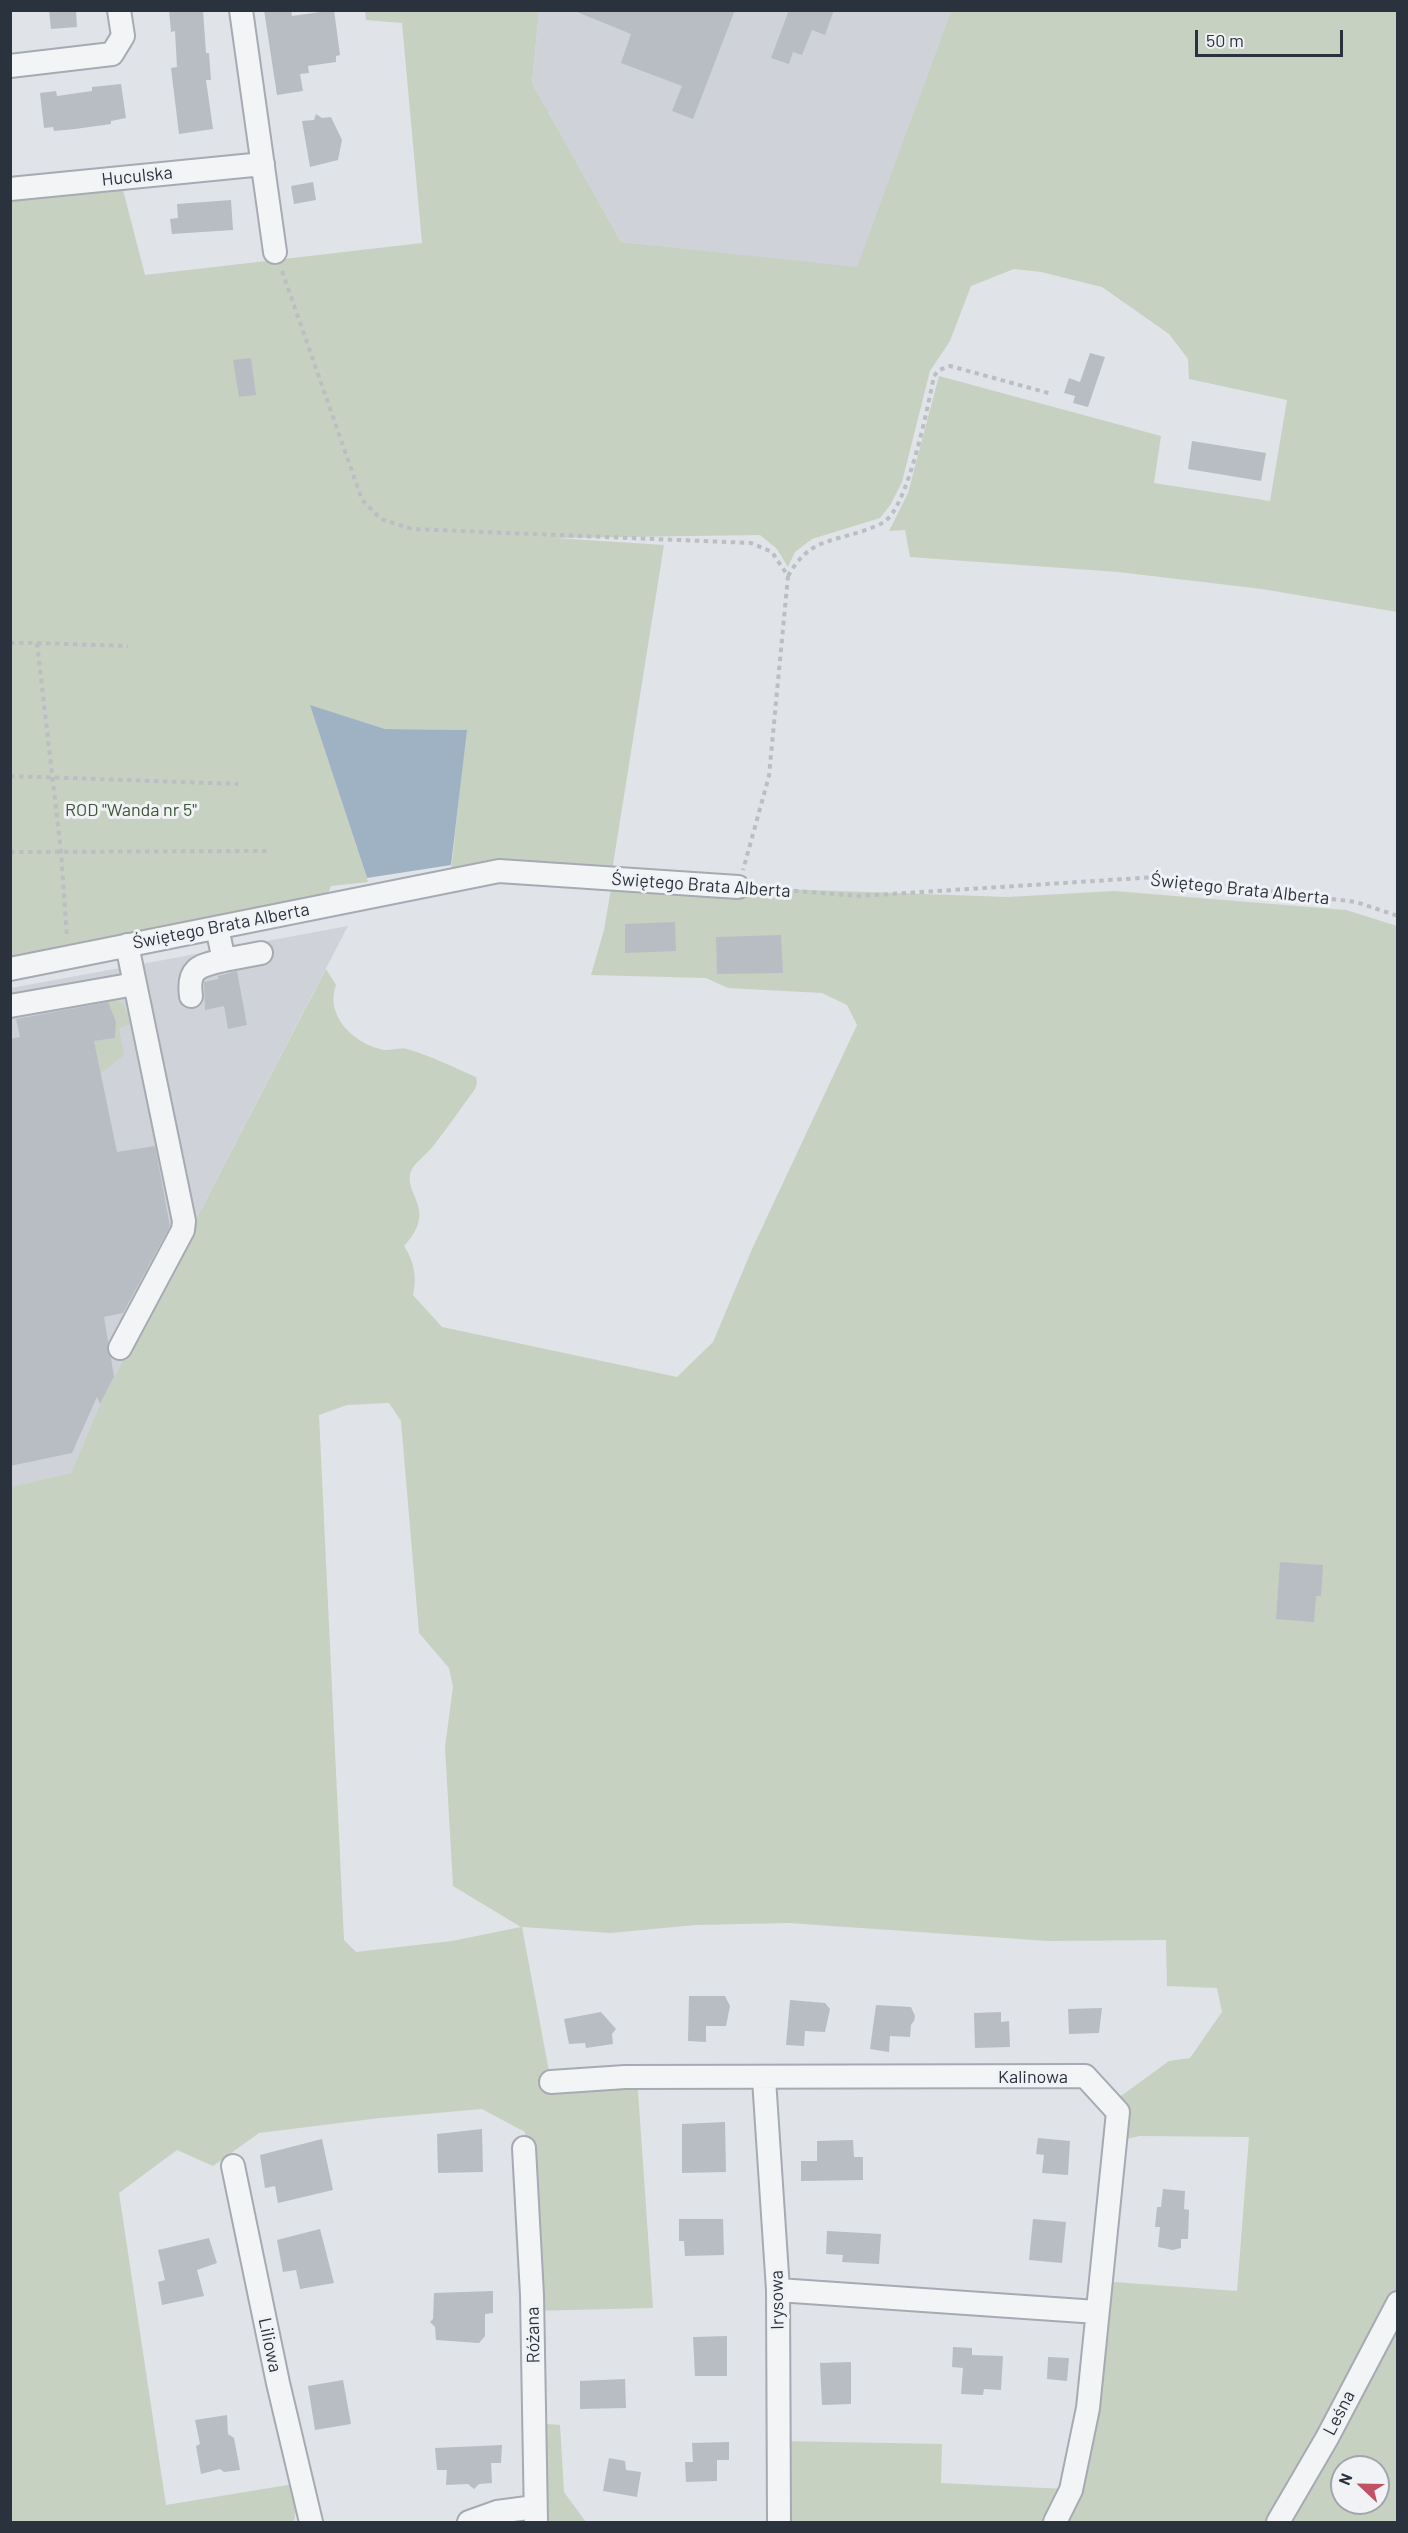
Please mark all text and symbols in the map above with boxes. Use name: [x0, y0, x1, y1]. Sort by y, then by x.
scale bar: [1198, 18, 1346, 56]
text: 50 m: [1206, 29, 1244, 51]
street label: Huculska: [100, 162, 174, 190]
park label: ROD "Wanda nr 5": [65, 799, 197, 821]
street label: Świętego Brata Alberta: [611, 868, 791, 902]
street label: Świętego Brata Alberta: [1150, 869, 1330, 909]
street label: Świętego Brata Alberta: [131, 898, 311, 954]
street label: Kalinowa: [998, 2066, 1068, 2088]
street label: Irysowa: [766, 2270, 788, 2330]
street label: Różana: [522, 2306, 544, 2364]
street label: Liliowa: [254, 2316, 286, 2374]
street label: Leśna: [1319, 2387, 1359, 2439]
north arrow: [1330, 2455, 1390, 2515]
text: N: [1334, 2470, 1355, 2487]

